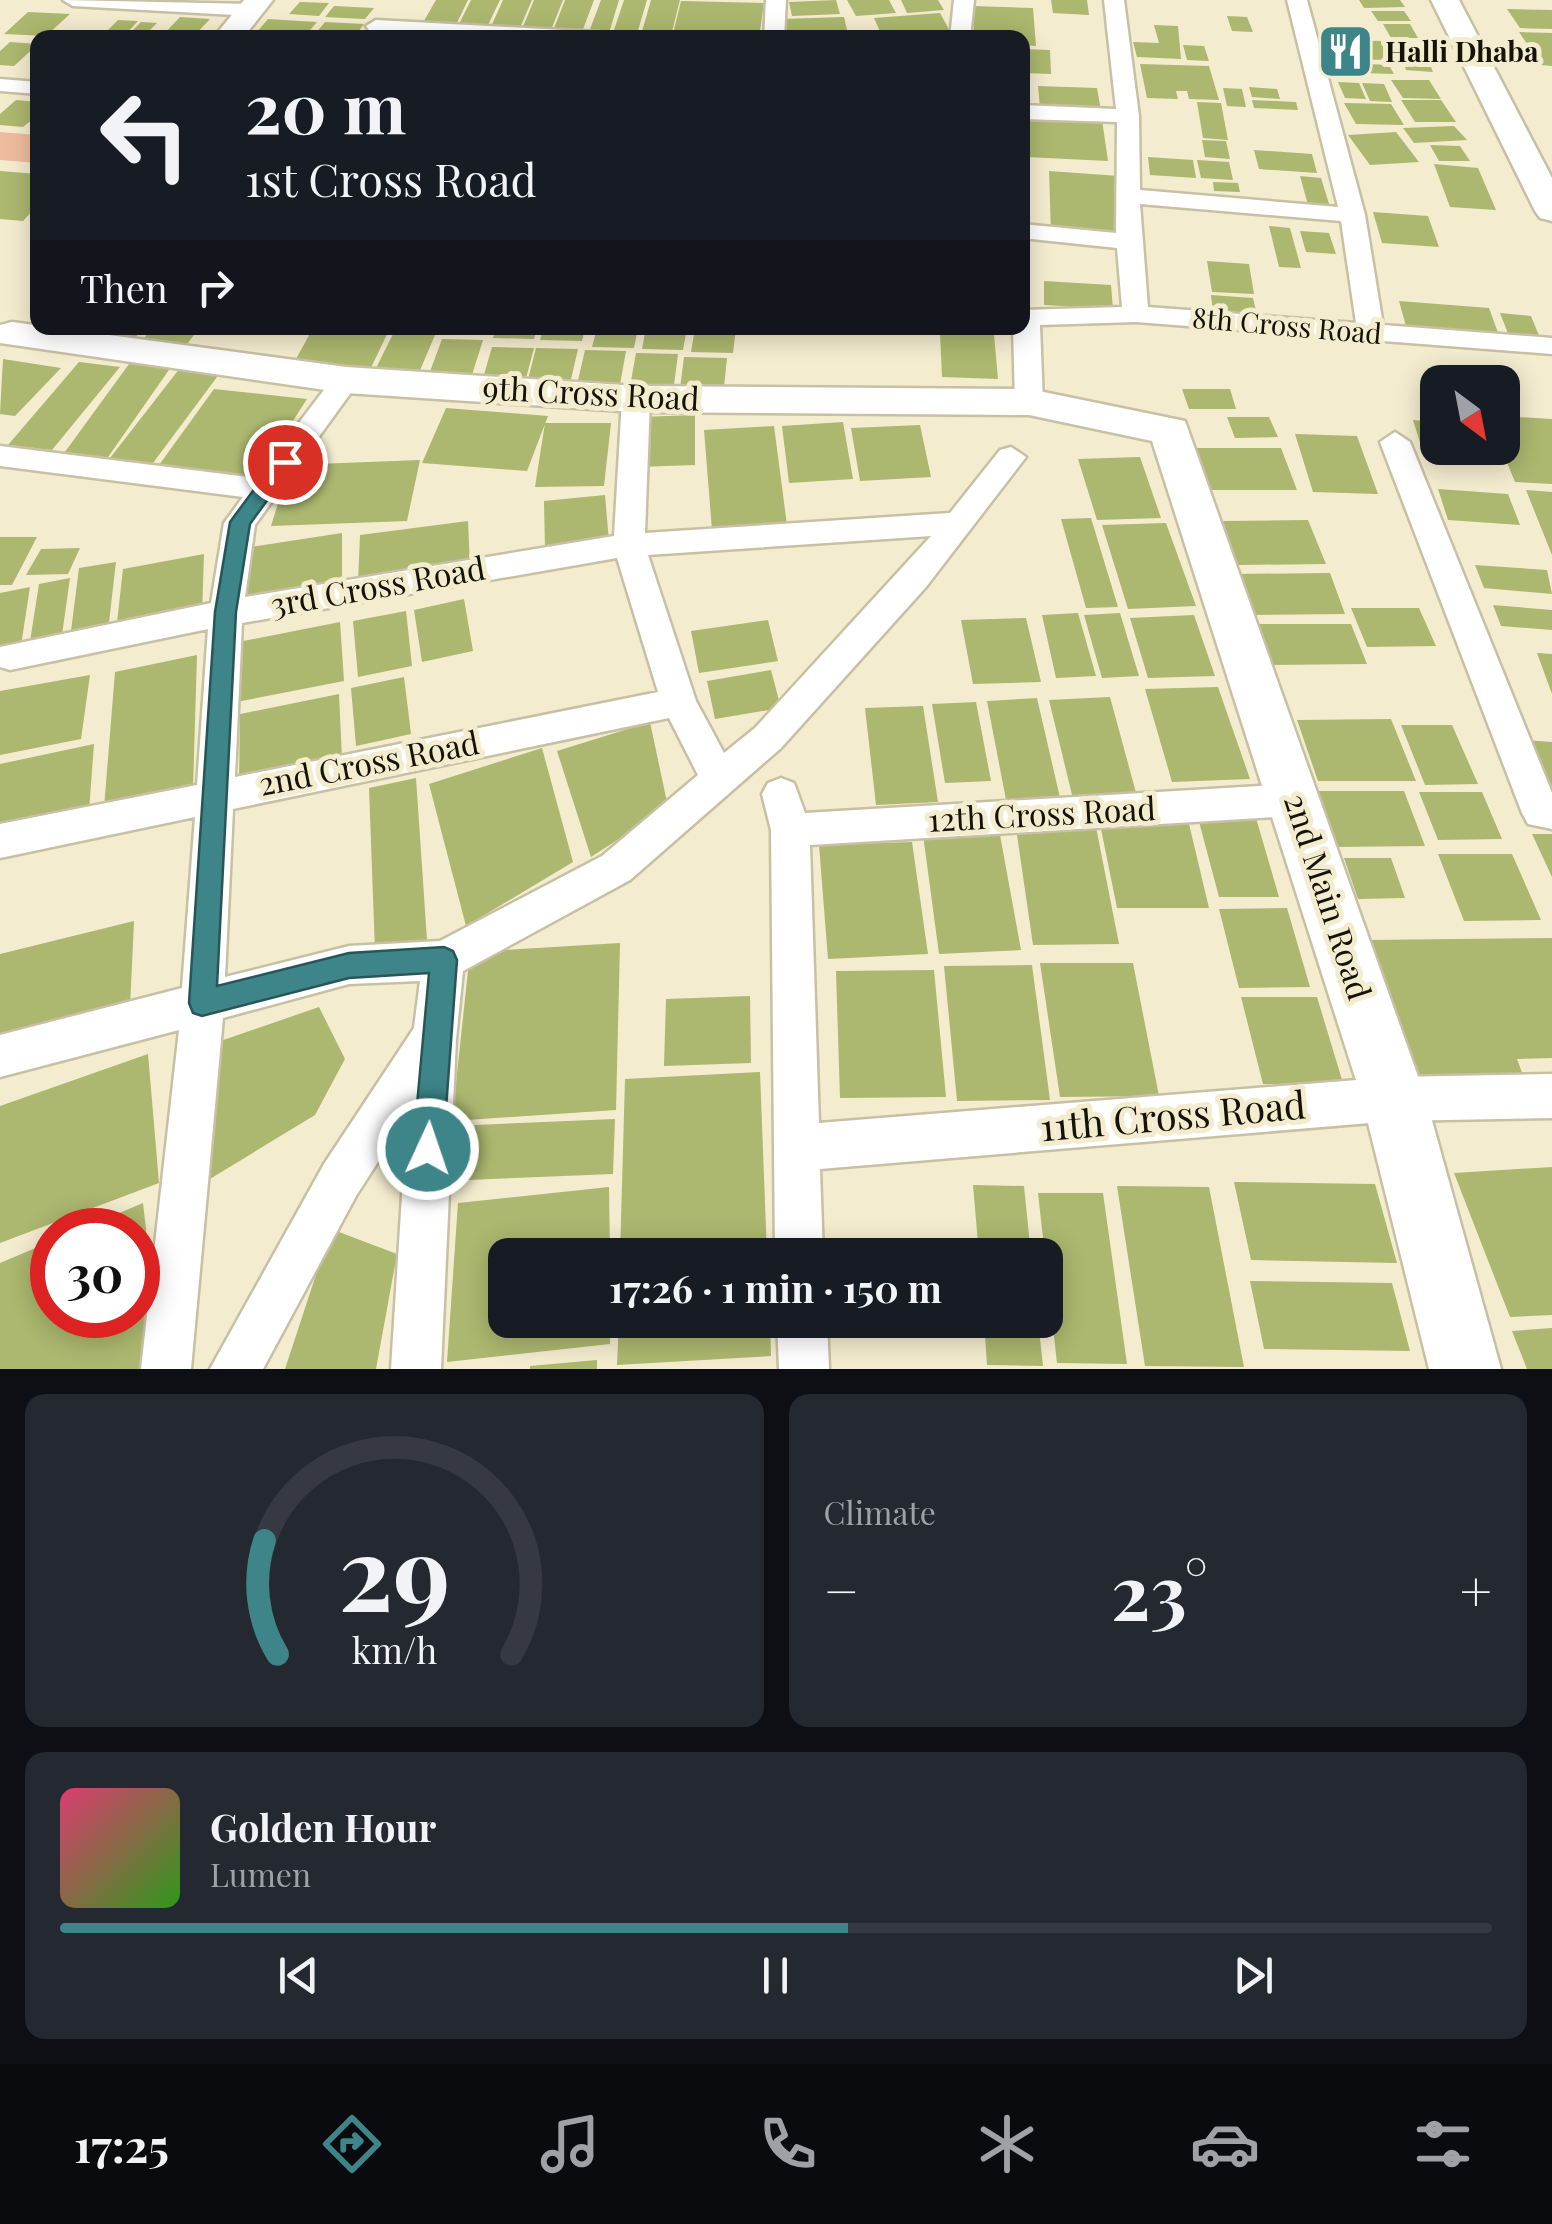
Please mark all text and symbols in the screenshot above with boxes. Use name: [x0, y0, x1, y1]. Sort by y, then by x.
restaurant icon: Halli Dhaba: [1316, 22, 1376, 82]
place label: Halli Dhaba: [1385, 32, 1539, 69]
text: 20 m: [245, 58, 406, 152]
icon: left: [80, 70, 210, 200]
text: 1st Cross Road: [245, 148, 537, 208]
icon: right: [188, 260, 243, 315]
text: Then: [80, 262, 168, 313]
street label: 8th Cross Road: [1191, 298, 1383, 351]
street label: 9th Cross Road: [482, 364, 701, 419]
north arrow: [1420, 365, 1520, 465]
map controls: [1420, 365, 1520, 465]
pin: [243, 420, 328, 505]
icon: arrive: [258, 435, 313, 490]
street label: 3rd Cross Road: [267, 545, 488, 625]
street label: 2nd Cross Road: [255, 719, 482, 804]
street label: 12th Cross Road: [927, 785, 1157, 840]
street label: 2nd Main Road: [1276, 788, 1383, 1005]
street label: 11th Cross Road: [1038, 1077, 1308, 1152]
position arrow: [376, 1097, 480, 1201]
speed limit sign: 30: [30, 1208, 160, 1338]
text: 17:26 · 1 min · 150 m: [609, 1262, 942, 1313]
text: Climate: [824, 1490, 936, 1533]
text: 29: [338, 1499, 450, 1638]
text: 23°: [1111, 1539, 1208, 1639]
text: −: [824, 1552, 859, 1626]
text: +: [1460, 1552, 1492, 1626]
text: km/h: [351, 1625, 437, 1673]
text: Golden Hour: [210, 1801, 436, 1852]
text: Lumen: [210, 1852, 311, 1895]
icon: previous: [271, 1948, 326, 2003]
icon: pause: [748, 1948, 803, 2003]
icon: next: [1226, 1948, 1281, 2003]
icon: directions: [317, 2109, 387, 2179]
icon: music: [535, 2109, 605, 2179]
icon: phone: [753, 2109, 823, 2179]
icon: climate: [972, 2109, 1042, 2179]
icon: car: [1190, 2109, 1260, 2179]
icon: filters: [1408, 2109, 1478, 2179]
text: 17:25: [74, 2114, 169, 2174]

